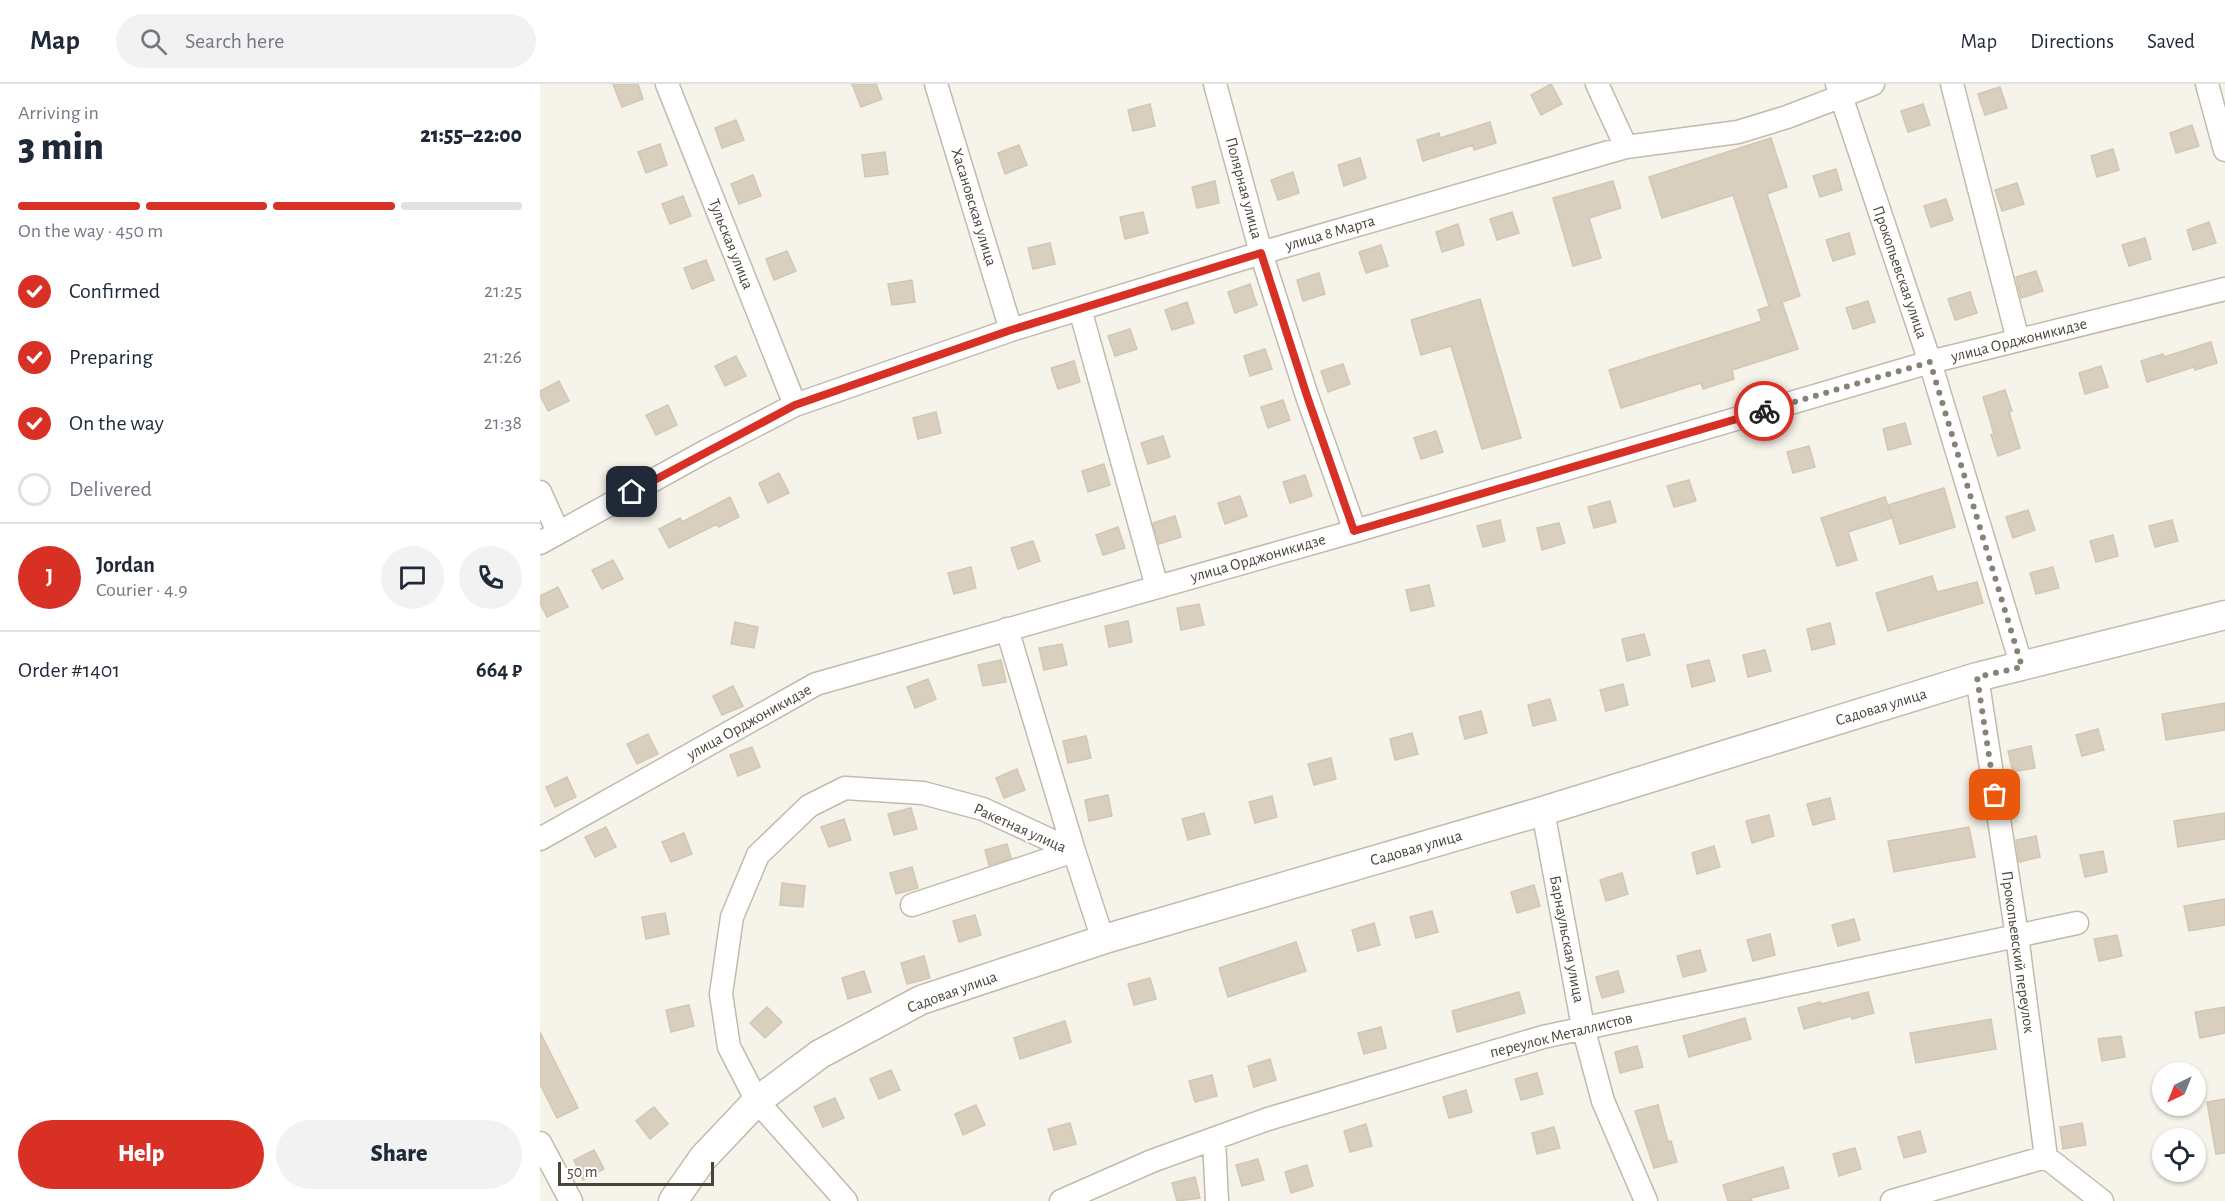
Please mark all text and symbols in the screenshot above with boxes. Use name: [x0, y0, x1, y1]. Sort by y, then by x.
search box: [116, 14, 536, 68]
icon: search: [137, 25, 170, 58]
text: Map: [30, 27, 80, 55]
text: Search here: [185, 30, 284, 52]
text: Map: [1961, 31, 1997, 52]
text: Directions: [2030, 31, 2114, 52]
text: Saved: [2147, 31, 2195, 52]
text: Arriving in: [18, 103, 99, 123]
text: 21:55–22:00: [420, 124, 522, 146]
text: 3 min: [18, 128, 104, 167]
street label: Полярная улица: [1222, 135, 1265, 241]
street label: Хасановская улица: [948, 146, 1000, 268]
street label: Тульская улица: [705, 197, 756, 292]
street label: Прокопьевская улица: [1869, 203, 1930, 341]
street label: улица 8 Марта: [1282, 213, 1377, 255]
text: On the way · 450 m: [18, 221, 163, 241]
icon: check: [18, 275, 51, 308]
text: Confirmed: [69, 280, 160, 302]
text: 21:25: [484, 281, 522, 301]
street label: улица Орджоникидзе: [1948, 315, 2089, 366]
icon: check: [18, 341, 51, 374]
text: Preparing: [69, 346, 153, 368]
text: 21:26: [483, 347, 522, 367]
courier: [1734, 381, 1794, 441]
icon: bike: [1748, 395, 1781, 428]
icon: check: [18, 407, 51, 440]
text: On the way: [69, 412, 164, 434]
text: 21:38: [484, 413, 522, 433]
pin: [606, 466, 657, 517]
icon: home: [615, 475, 648, 508]
text: Delivered: [69, 478, 152, 500]
street label: улица Орджоникидзе: [1188, 531, 1328, 586]
button: chat: [381, 546, 444, 609]
button: phone: [459, 546, 522, 609]
text: Jordan: [96, 554, 155, 576]
text: J: [46, 566, 53, 588]
text: Courier · 4.9: [96, 580, 188, 600]
text: Order #1401: [18, 659, 120, 681]
text: 664 ₽: [476, 659, 522, 681]
street label: улица Орджоникидзе: [683, 681, 814, 764]
street label: Садовая улица: [1833, 686, 1929, 729]
pin: [1969, 769, 2020, 820]
icon: bag: [1978, 778, 2011, 811]
street label: Ракетная улица: [971, 800, 1069, 856]
street label: Садовая улица: [1368, 827, 1464, 870]
street label: Прокопьевский переулок: [1998, 870, 2037, 1035]
street label: Барнаульская улица: [1546, 874, 1587, 1004]
street label: Садовая улица: [905, 968, 1000, 1017]
street label: переулок Металлистов: [1488, 1010, 1634, 1061]
north arrow: [2152, 1062, 2206, 1116]
map controls: [2152, 1062, 2206, 1182]
button: Help: [18, 1120, 264, 1189]
button: Share: [276, 1120, 522, 1189]
button: locate: [2152, 1128, 2206, 1182]
scale bar: [558, 1159, 714, 1186]
text: 50 m: [567, 1164, 598, 1180]

